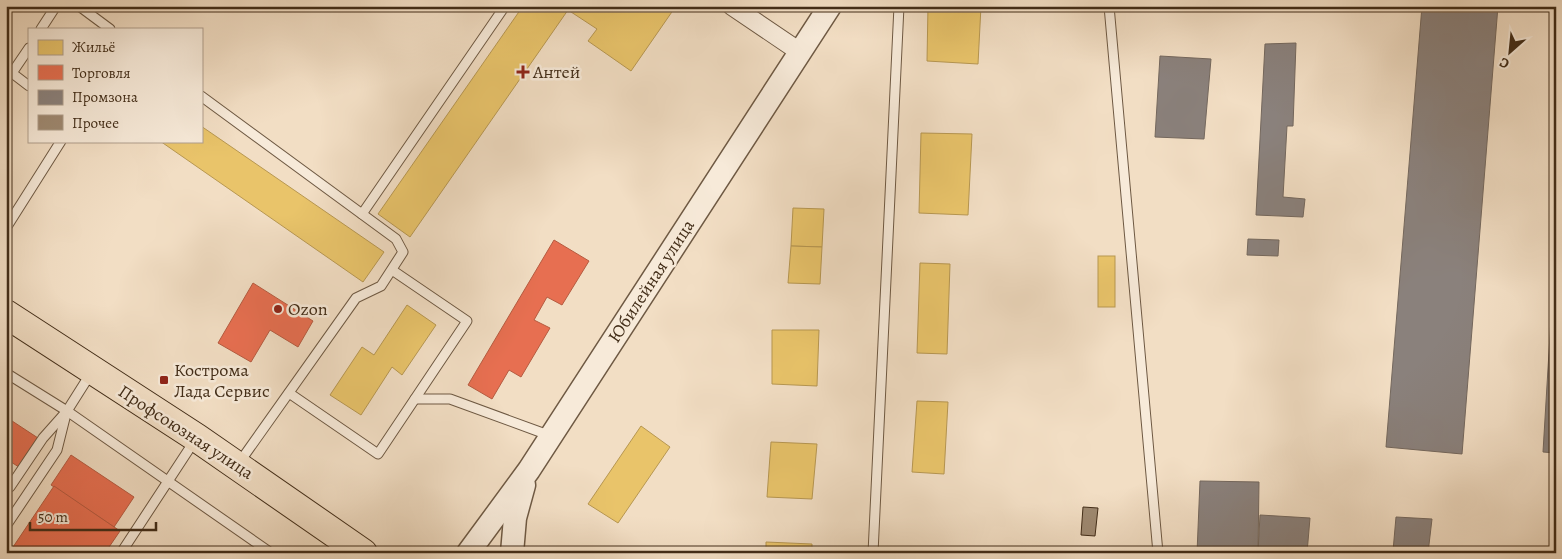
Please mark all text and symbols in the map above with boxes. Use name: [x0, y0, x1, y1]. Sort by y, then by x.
legend: [28, 28, 202, 142]
north arrow: [1484, 28, 1534, 78]
text: Жильё: [72, 37, 115, 57]
text: С: [1496, 53, 1512, 74]
place label: Антей: [532, 60, 580, 84]
text: Торговля: [72, 63, 130, 83]
marker: Антей: [517, 66, 529, 78]
text: Промзона: [72, 87, 138, 107]
text: Прочее: [72, 113, 119, 133]
street label: Юбилейная улица: [602, 214, 700, 347]
place label: Ozon: [288, 297, 328, 321]
marker: Ozon: [272, 303, 284, 315]
place label: Кострома Лада Сервис: [174, 358, 270, 403]
marker: Кострома Лада Сервис: [158, 374, 170, 386]
street label: Профсоюзная улица: [114, 379, 259, 485]
scale bar: [30, 499, 156, 531]
text: 50 m: [38, 507, 68, 527]

